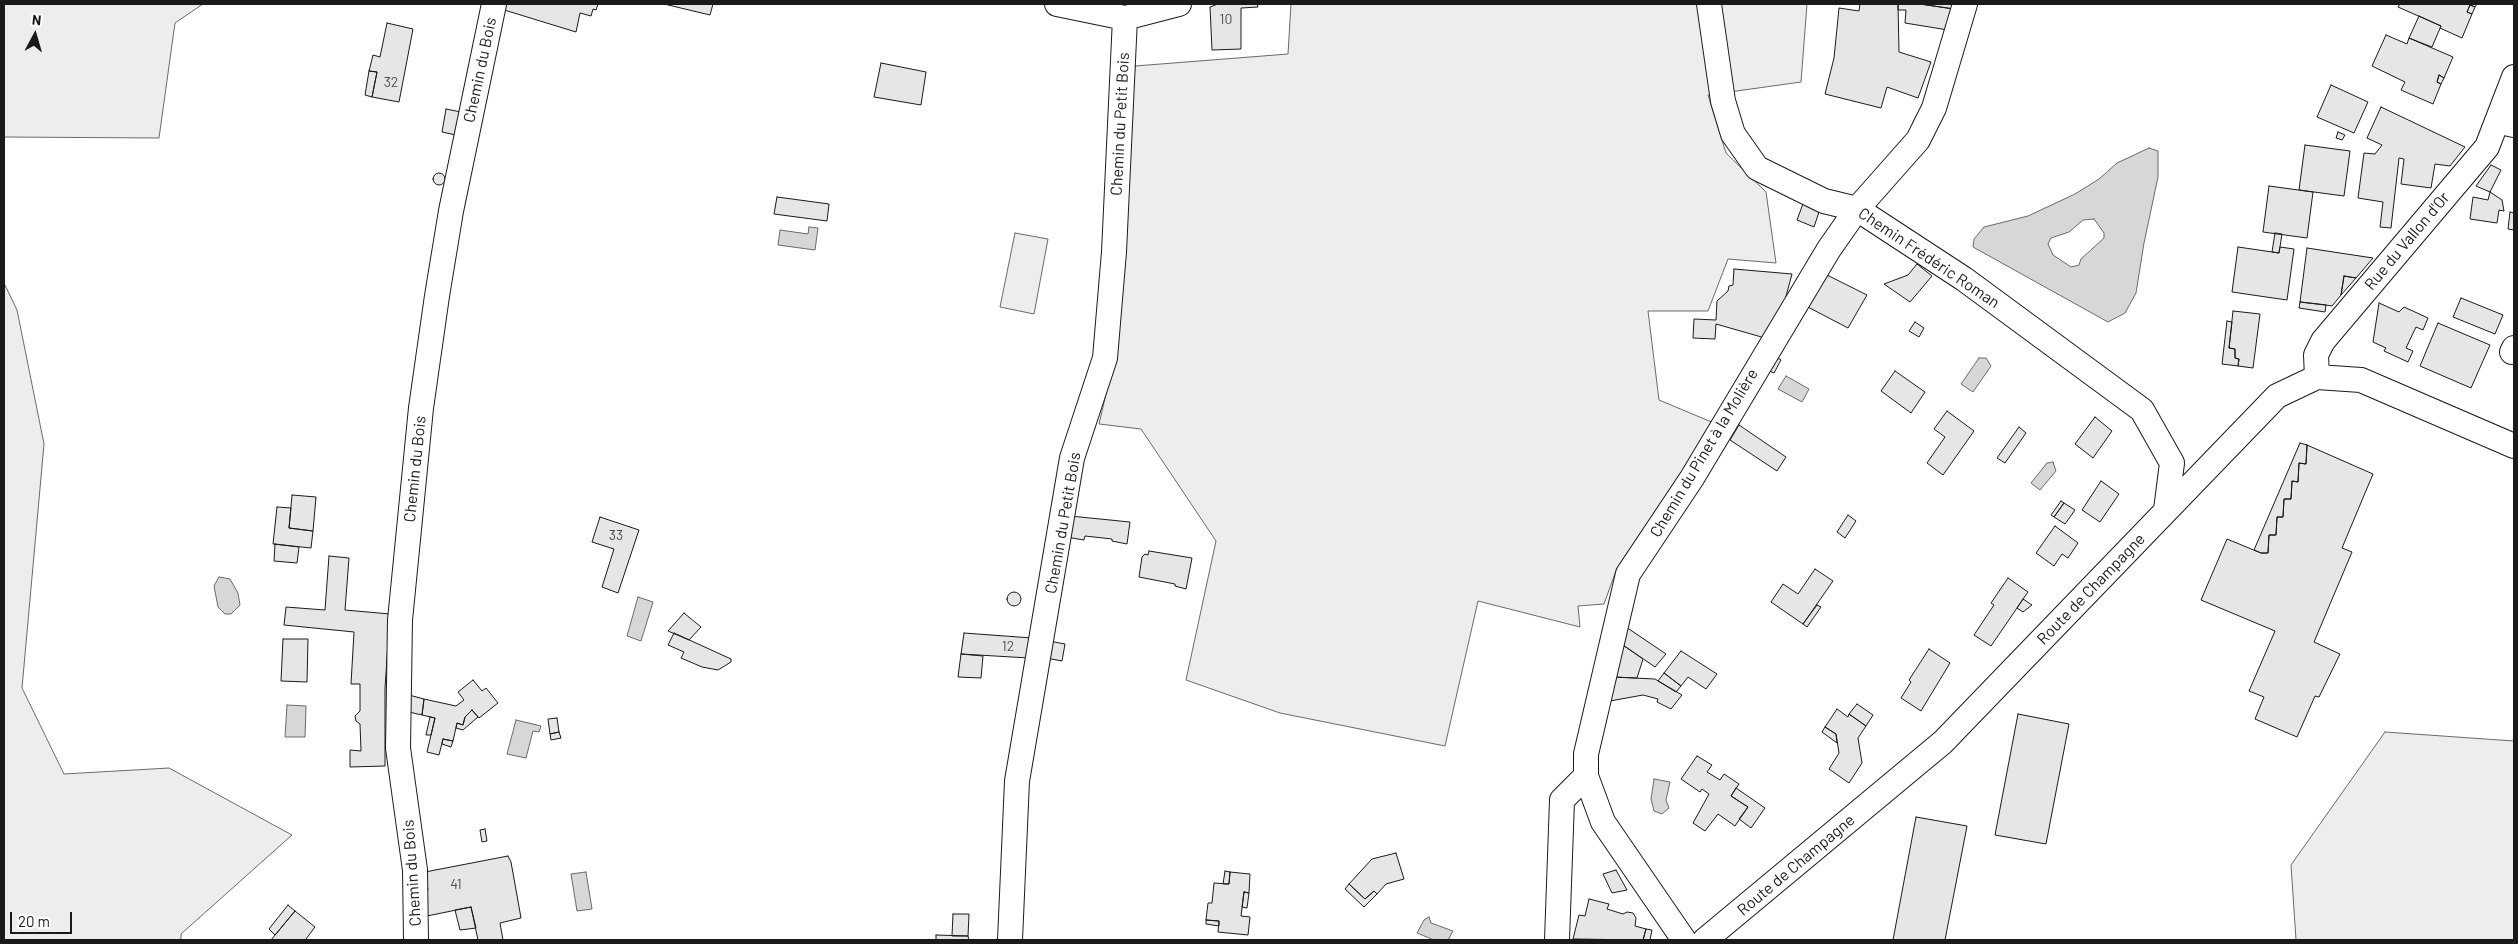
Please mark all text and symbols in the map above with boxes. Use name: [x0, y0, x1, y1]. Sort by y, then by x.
north arrow: [10, 10, 60, 60]
text: N: [31, 11, 42, 29]
house number: 10: [1220, 11, 1232, 27]
street label: Chemin du Bois: [459, 16, 501, 124]
street label: Chemin du Petit Bois: [1107, 52, 1133, 196]
house number: 32: [384, 74, 398, 90]
street label: Rue du Vallon d'Or: [2360, 188, 2454, 294]
street label: Chemin Frédéric Roman: [1855, 204, 2003, 312]
street label: Chemin du Pinet à la Molière: [1646, 365, 1762, 541]
street label: Chemin du Bois: [400, 415, 430, 523]
street label: Chemin du Petit Bois: [1041, 451, 1085, 595]
house number: 33: [609, 527, 623, 543]
street label: Route de Champagne: [2033, 529, 2149, 649]
house number: 12: [1002, 638, 1014, 654]
street label: Route de Champagne: [1733, 810, 1859, 920]
street label: Chemin du Bois: [399, 819, 425, 927]
house number: 41: [450, 876, 462, 892]
scale bar: [12, 902, 75, 934]
text: 20 m: [18, 912, 50, 930]

